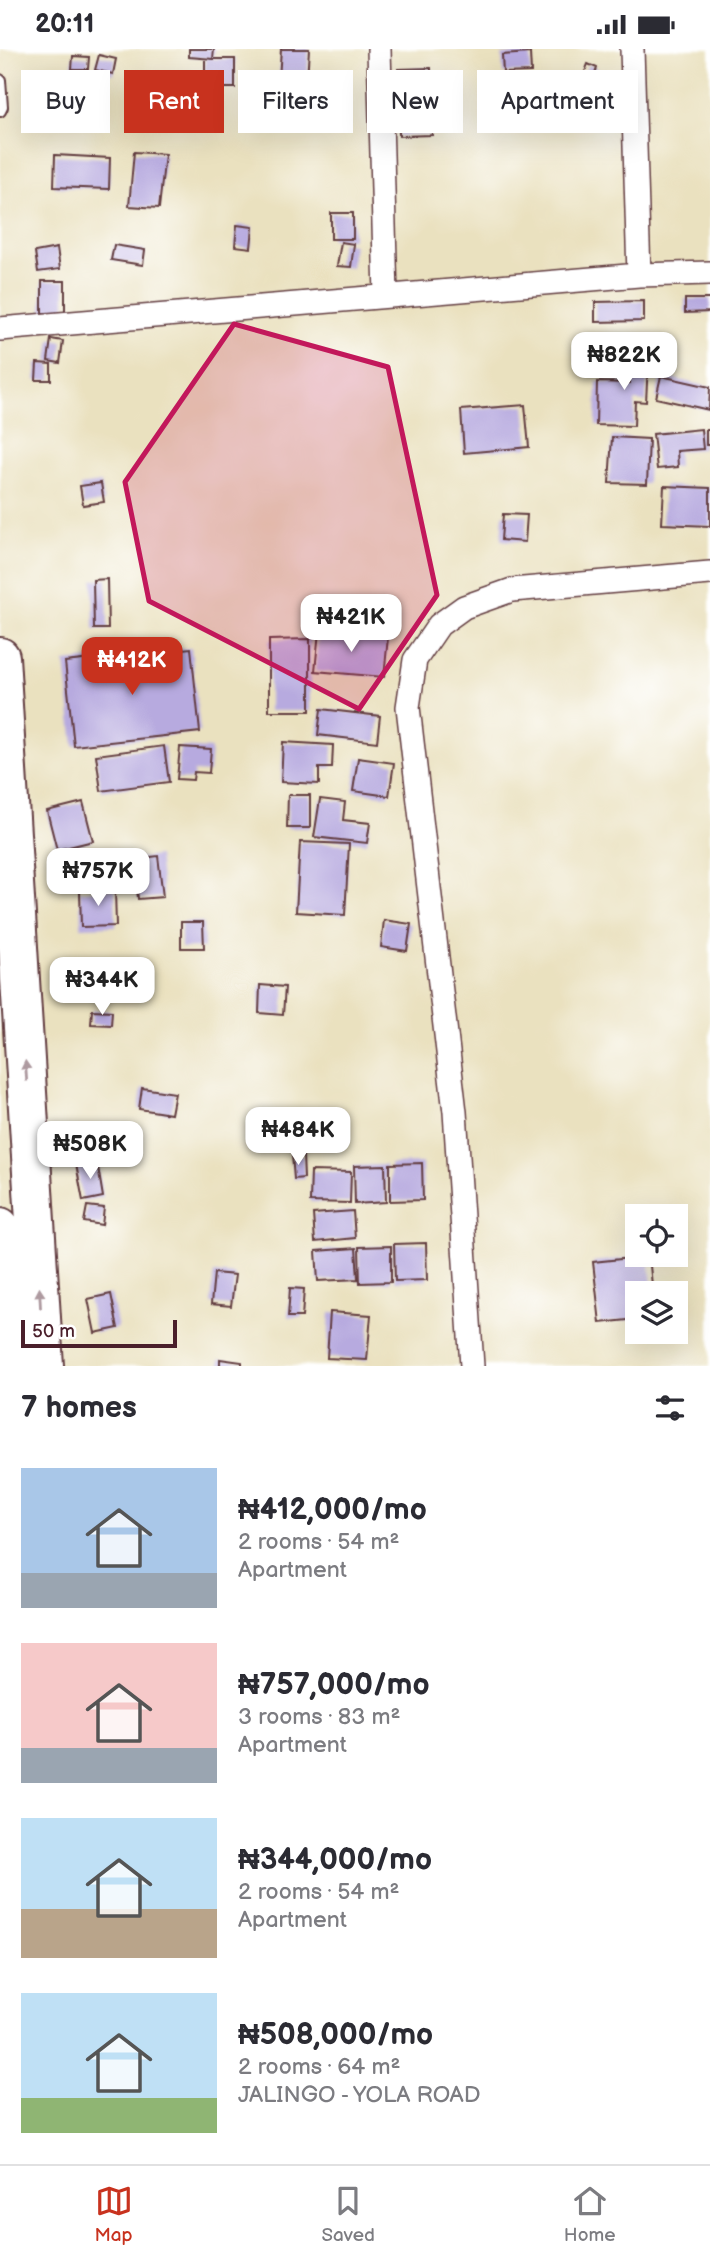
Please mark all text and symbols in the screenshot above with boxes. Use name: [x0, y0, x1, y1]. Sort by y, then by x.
text: 20:11: [35, 9, 94, 40]
chip: Buy: [21, 70, 110, 133]
chip: Rent: [124, 70, 224, 133]
chip: Filters: [238, 70, 353, 133]
chip: New: [367, 70, 463, 133]
chip: Apartment: [477, 70, 638, 133]
pin: ₦822K: [575, 333, 673, 392]
text: ₦822K: [587, 341, 661, 369]
pin: ₦421K: [302, 595, 400, 654]
text: ₦421K: [317, 603, 385, 631]
pin: ₦412K: [83, 637, 181, 697]
text: ₦412K: [98, 646, 166, 674]
pin: ₦757K: [49, 849, 147, 908]
text: ₦757K: [63, 857, 133, 885]
pin: ₦344K: [53, 957, 151, 1017]
text: ₦344K: [66, 966, 138, 994]
one-way arrow: [20, 1060, 31, 1082]
pin: ₦484K: [249, 1107, 347, 1167]
text: ₦484K: [261, 1116, 335, 1144]
pin: ₦508K: [41, 1121, 139, 1181]
text: ₦508K: [53, 1130, 127, 1158]
map controls: [625, 1204, 688, 1344]
button: locate: [625, 1204, 688, 1267]
button: layers: [625, 1281, 688, 1344]
one-way arrow: [34, 1287, 45, 1309]
scale bar: [21, 1317, 177, 1349]
text: 50 m: [32, 1320, 75, 1343]
icon: filters: [651, 1389, 689, 1427]
text: 7 homes: [21, 1390, 137, 1426]
text: ₦412,000/mo: [238, 1492, 427, 1528]
icon: home: [77, 1496, 161, 1580]
text: 2 rooms · 54 m²: [238, 1528, 400, 1556]
text: Apartment: [238, 1556, 347, 1584]
text: ₦757,000/mo: [238, 1667, 430, 1703]
icon: home: [77, 1671, 161, 1755]
text: 3 rooms · 83 m²: [238, 1703, 400, 1731]
text: Apartment: [238, 1731, 347, 1759]
text: ₦344,000/mo: [238, 1842, 432, 1878]
icon: home: [77, 1846, 161, 1930]
text: 2 rooms · 54 m²: [238, 1878, 400, 1906]
text: Apartment: [238, 1906, 347, 1934]
text: ₦508,000/mo: [238, 2017, 433, 2053]
icon: home: [77, 2021, 161, 2105]
text: 2 rooms · 64 m²: [238, 2053, 400, 2081]
text: JALINGO - YOLA ROAD: [238, 2081, 480, 2109]
tab: Map: [94, 2182, 133, 2247]
tab: Saved: [322, 2182, 375, 2247]
tab: Home: [564, 2182, 616, 2247]

